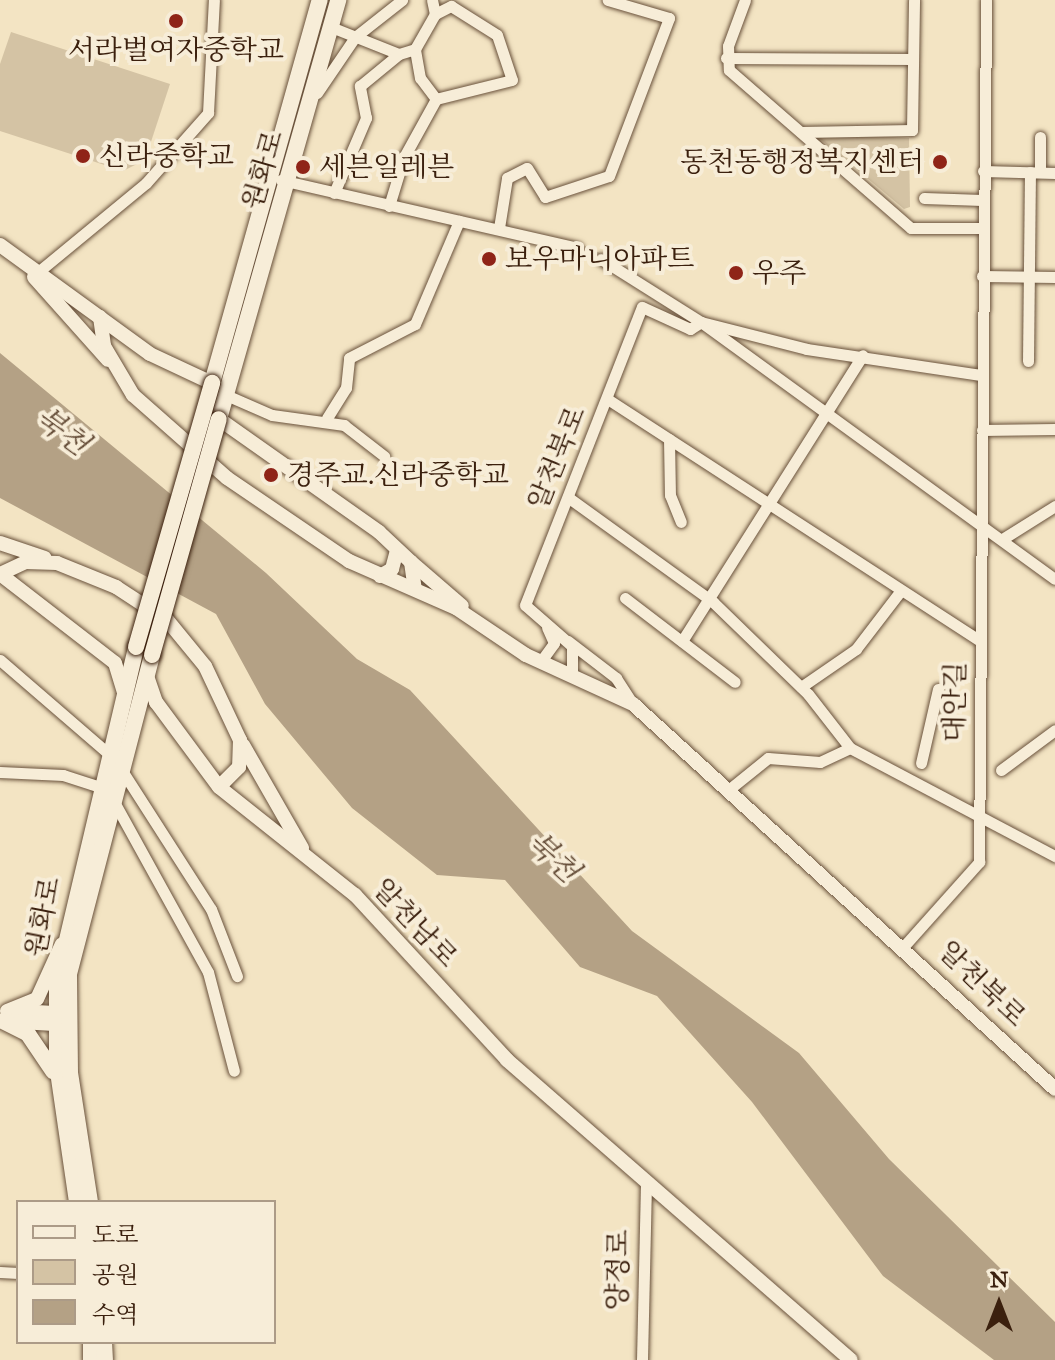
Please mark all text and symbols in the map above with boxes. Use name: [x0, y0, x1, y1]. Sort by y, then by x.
marker: 서라벌여자중학교: [167, 12, 185, 30]
place label: 서라벌여자중학교: [68, 33, 284, 67]
street label: 원화로: [236, 126, 290, 214]
place label: 신라중학교: [99, 139, 234, 173]
place label: 동천동행정복지센터: [681, 145, 924, 179]
marker: 신라중학교: [74, 147, 92, 165]
place label: 세븐일레븐: [319, 150, 454, 184]
marker: 동천동행정복지센터: [931, 153, 949, 171]
marker: 세븐일레븐: [294, 158, 312, 176]
place label: 보우마니아파트: [505, 242, 694, 276]
marker: 보우마니아파트: [480, 250, 498, 268]
place label: 우주: [752, 256, 806, 290]
marker: 우주: [727, 264, 745, 282]
water label: 북천: [28, 399, 96, 463]
street label: 알천북로: [521, 402, 593, 514]
place label: 경주교.신라중학교: [287, 458, 509, 492]
marker: 경주교.신라중학교: [262, 466, 280, 484]
street label: 대안길: [937, 661, 973, 743]
water label: 북천: [520, 824, 586, 890]
street label: 알천남로: [366, 872, 464, 974]
street label: 원화로: [19, 874, 67, 960]
street label: 알천북로: [931, 934, 1033, 1034]
legend: [16, 1200, 276, 1344]
text: 도로: [92, 1220, 138, 1250]
street label: 양정로: [600, 1229, 636, 1311]
text: 공원: [92, 1260, 138, 1290]
north arrow: [959, 1264, 1039, 1344]
text: N: [990, 1266, 1008, 1293]
text: 수역: [92, 1300, 138, 1330]

